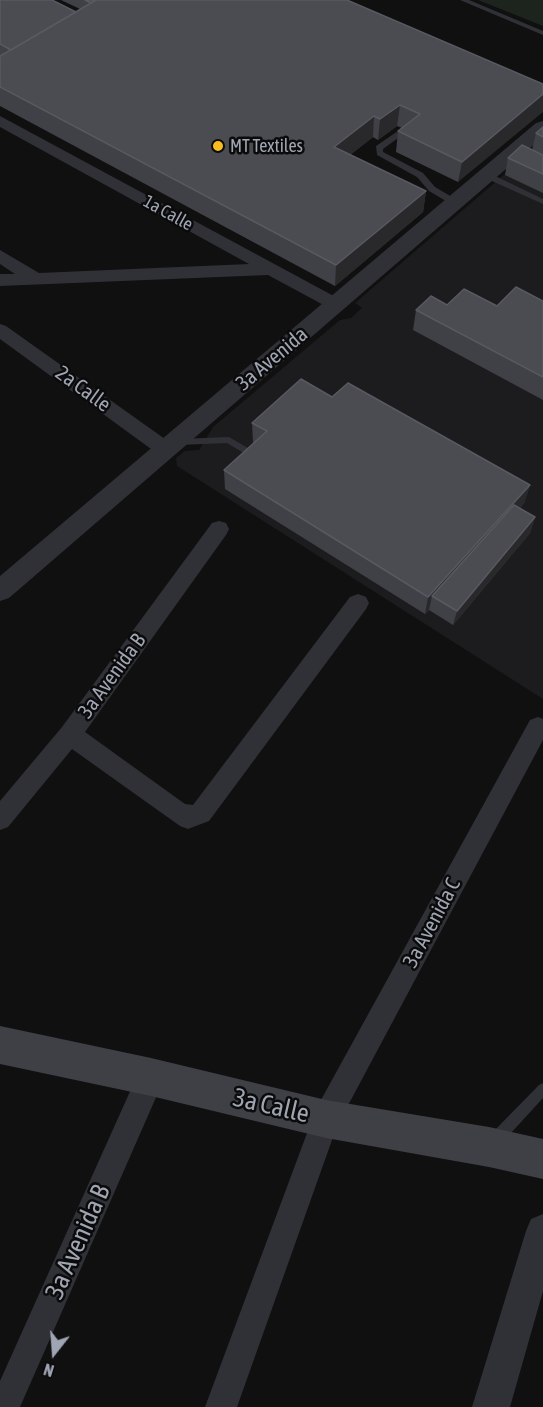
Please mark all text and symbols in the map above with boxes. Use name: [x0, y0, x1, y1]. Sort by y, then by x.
place label: MT Textiles: [230, 135, 303, 157]
marker: MT Textiles: [211, 139, 225, 153]
street label: 1a Calle: [139, 191, 197, 235]
street label: 3a Avenida: [231, 322, 313, 396]
street label: 2a Calle: [50, 361, 116, 417]
street label: 3a Avenida B: [73, 629, 151, 723]
street label: 3a Avenida C: [398, 874, 466, 972]
street label: 3a Calle: [230, 1082, 312, 1130]
street label: 3a Avenida B: [39, 1180, 117, 1304]
north arrow: [24, 1323, 84, 1383]
text: N: [42, 1360, 56, 1380]

